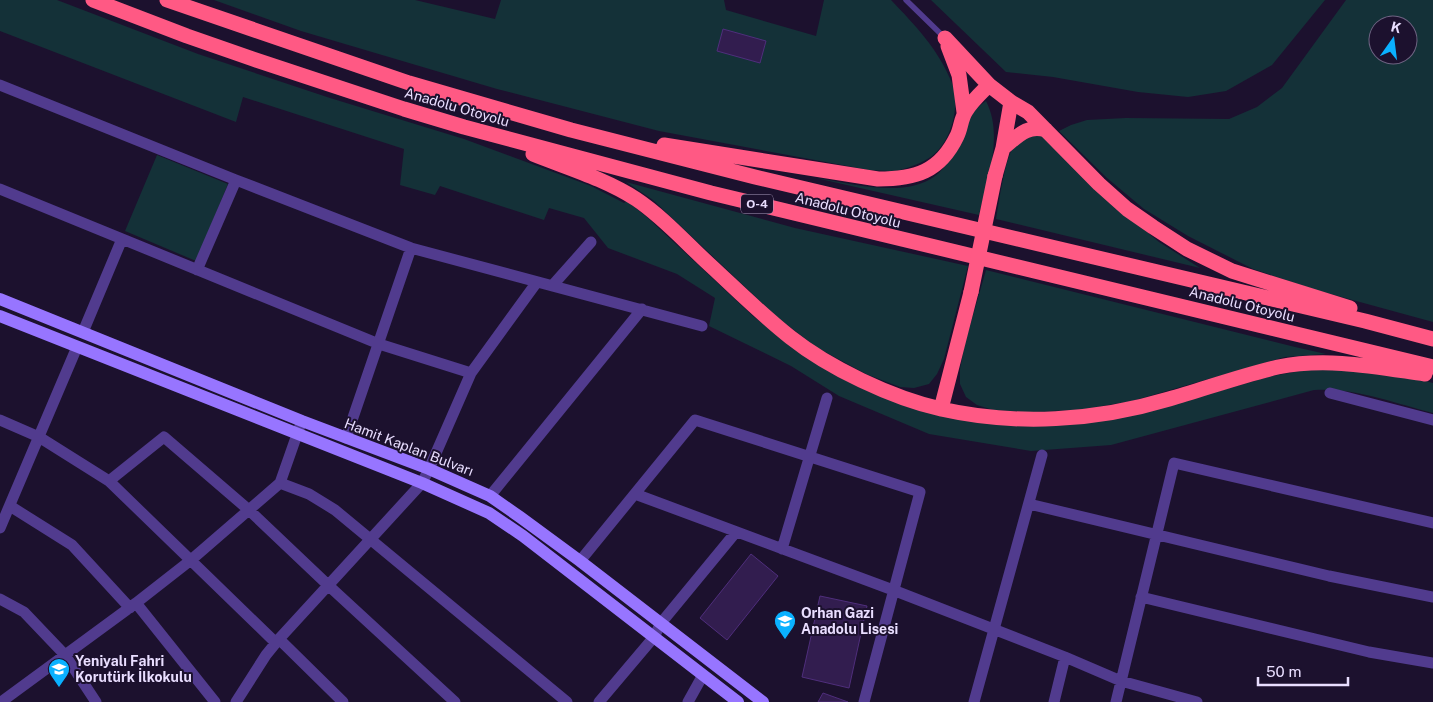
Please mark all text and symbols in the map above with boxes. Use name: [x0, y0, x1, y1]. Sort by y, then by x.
north arrow: [1368, 15, 1418, 65]
text: K: [1389, 18, 1403, 36]
street label: Anadolu Otoyolu: [403, 84, 511, 130]
street label: Anadolu Otoyolu: [794, 189, 902, 231]
road number: O-4: [741, 194, 773, 213]
street label: Anadolu Otoyolu: [1188, 283, 1296, 325]
street label: Hamit Kaplan Bulvarı: [342, 415, 476, 479]
place label: Orhan Gazi Anadolu Lisesi: [801, 605, 898, 637]
school or university icon: Orhan Gazi Anadolu Lisesi: [773, 609, 797, 640]
place label: Yeniyalı Fahri Korutürk İlkokulu: [75, 653, 192, 685]
scale bar: [1258, 654, 1348, 686]
school or university icon: Yeniyalı Fahri Korutürk İlkokulu: [47, 657, 71, 688]
text: 50 m: [1266, 663, 1301, 680]

